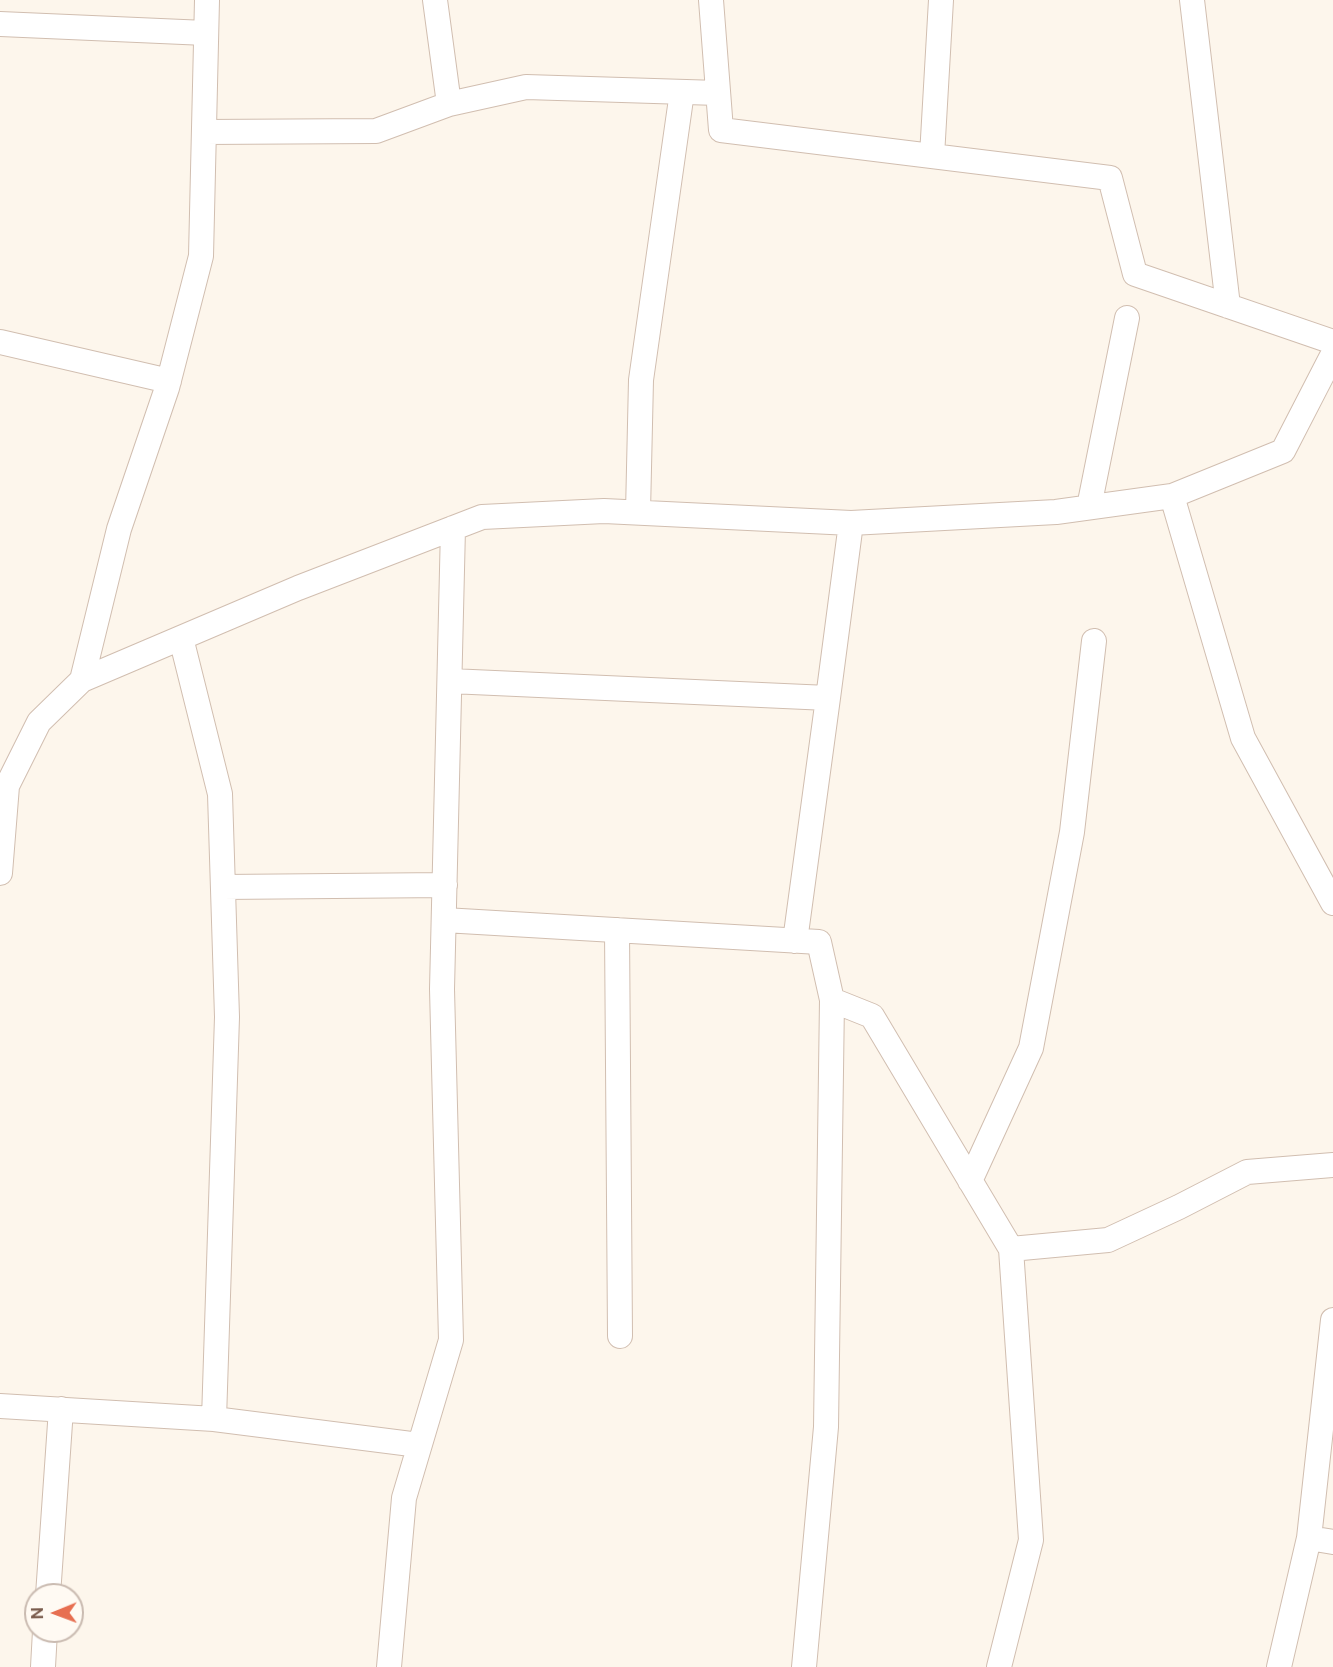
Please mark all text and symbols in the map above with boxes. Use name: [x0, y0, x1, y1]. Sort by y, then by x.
north arrow: [24, 1583, 84, 1643]
text: N: [28, 1607, 47, 1620]

